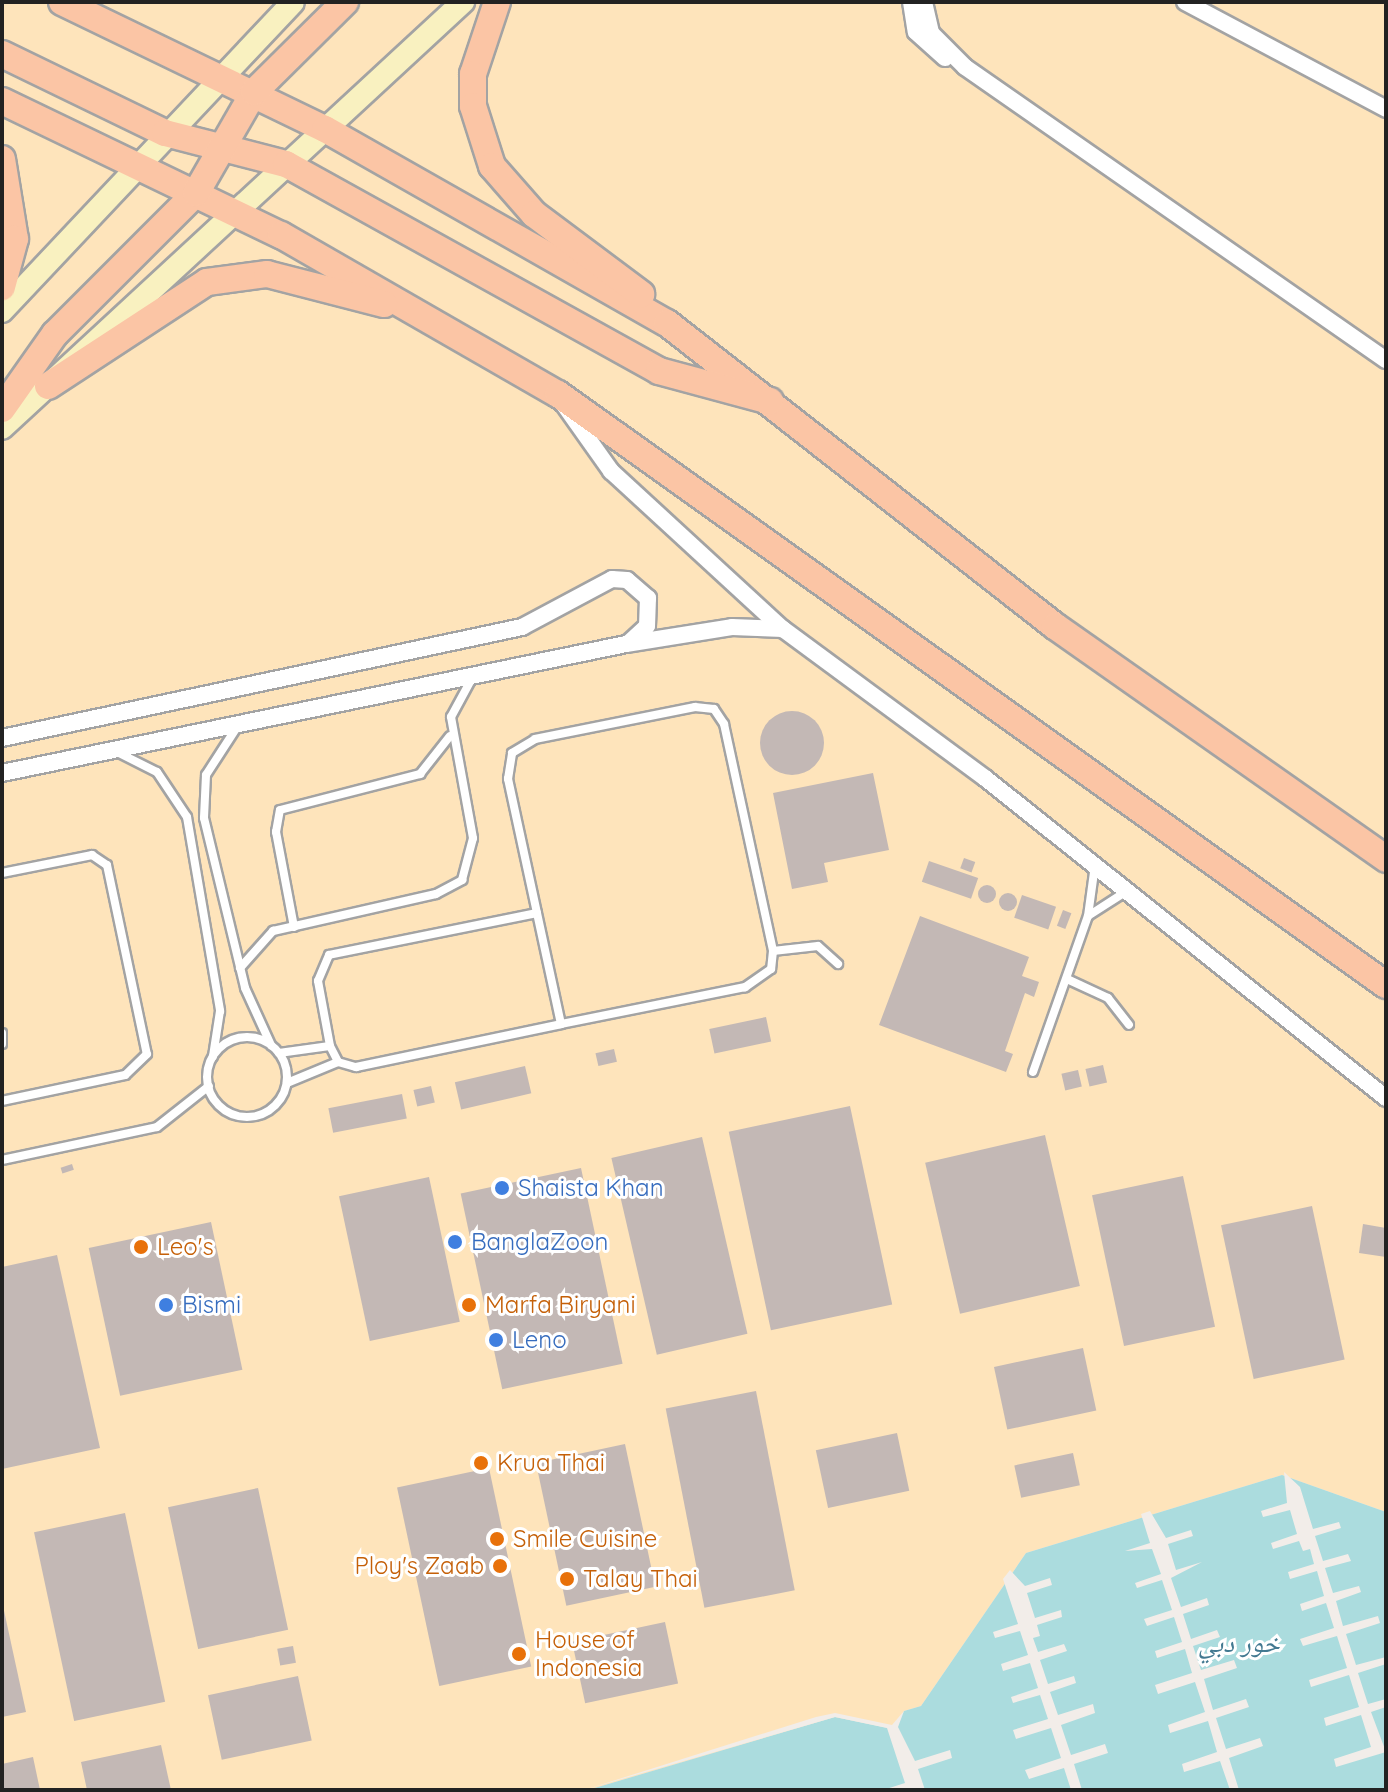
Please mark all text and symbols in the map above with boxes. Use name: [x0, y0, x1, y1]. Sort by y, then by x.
place label: Shaista Khan: [518, 1174, 664, 1202]
marker: Shaista Khan: [493, 1179, 511, 1197]
place label: BanglaZoon: [471, 1228, 608, 1256]
place label: Leo's: [157, 1233, 214, 1261]
marker: BanglaZoon: [446, 1233, 464, 1251]
marker: Leo's: [132, 1238, 150, 1256]
place label: Bismi: [182, 1291, 241, 1319]
place label: Marfa Biryani: [485, 1291, 636, 1319]
marker: Bismi: [157, 1296, 175, 1314]
marker: Marfa Biryani: [460, 1296, 478, 1314]
place label: Leno: [512, 1326, 567, 1354]
marker: Leno: [487, 1331, 505, 1349]
place label: Krua Thai: [497, 1449, 605, 1477]
marker: Krua Thai: [472, 1454, 490, 1472]
place label: Smile Cuisine: [513, 1525, 657, 1553]
marker: Smile Cuisine: [488, 1530, 506, 1548]
place label: Ploy's Zaab: [355, 1552, 484, 1580]
marker: Ploy's Zaab: [491, 1557, 509, 1575]
place label: Talay Thai: [583, 1565, 698, 1593]
marker: Talay Thai: [558, 1570, 576, 1588]
place label: House of Indonesia: [535, 1626, 642, 1682]
water label: خور دبي: [1198, 1627, 1280, 1659]
marker: House of Indonesia: [510, 1645, 528, 1663]

